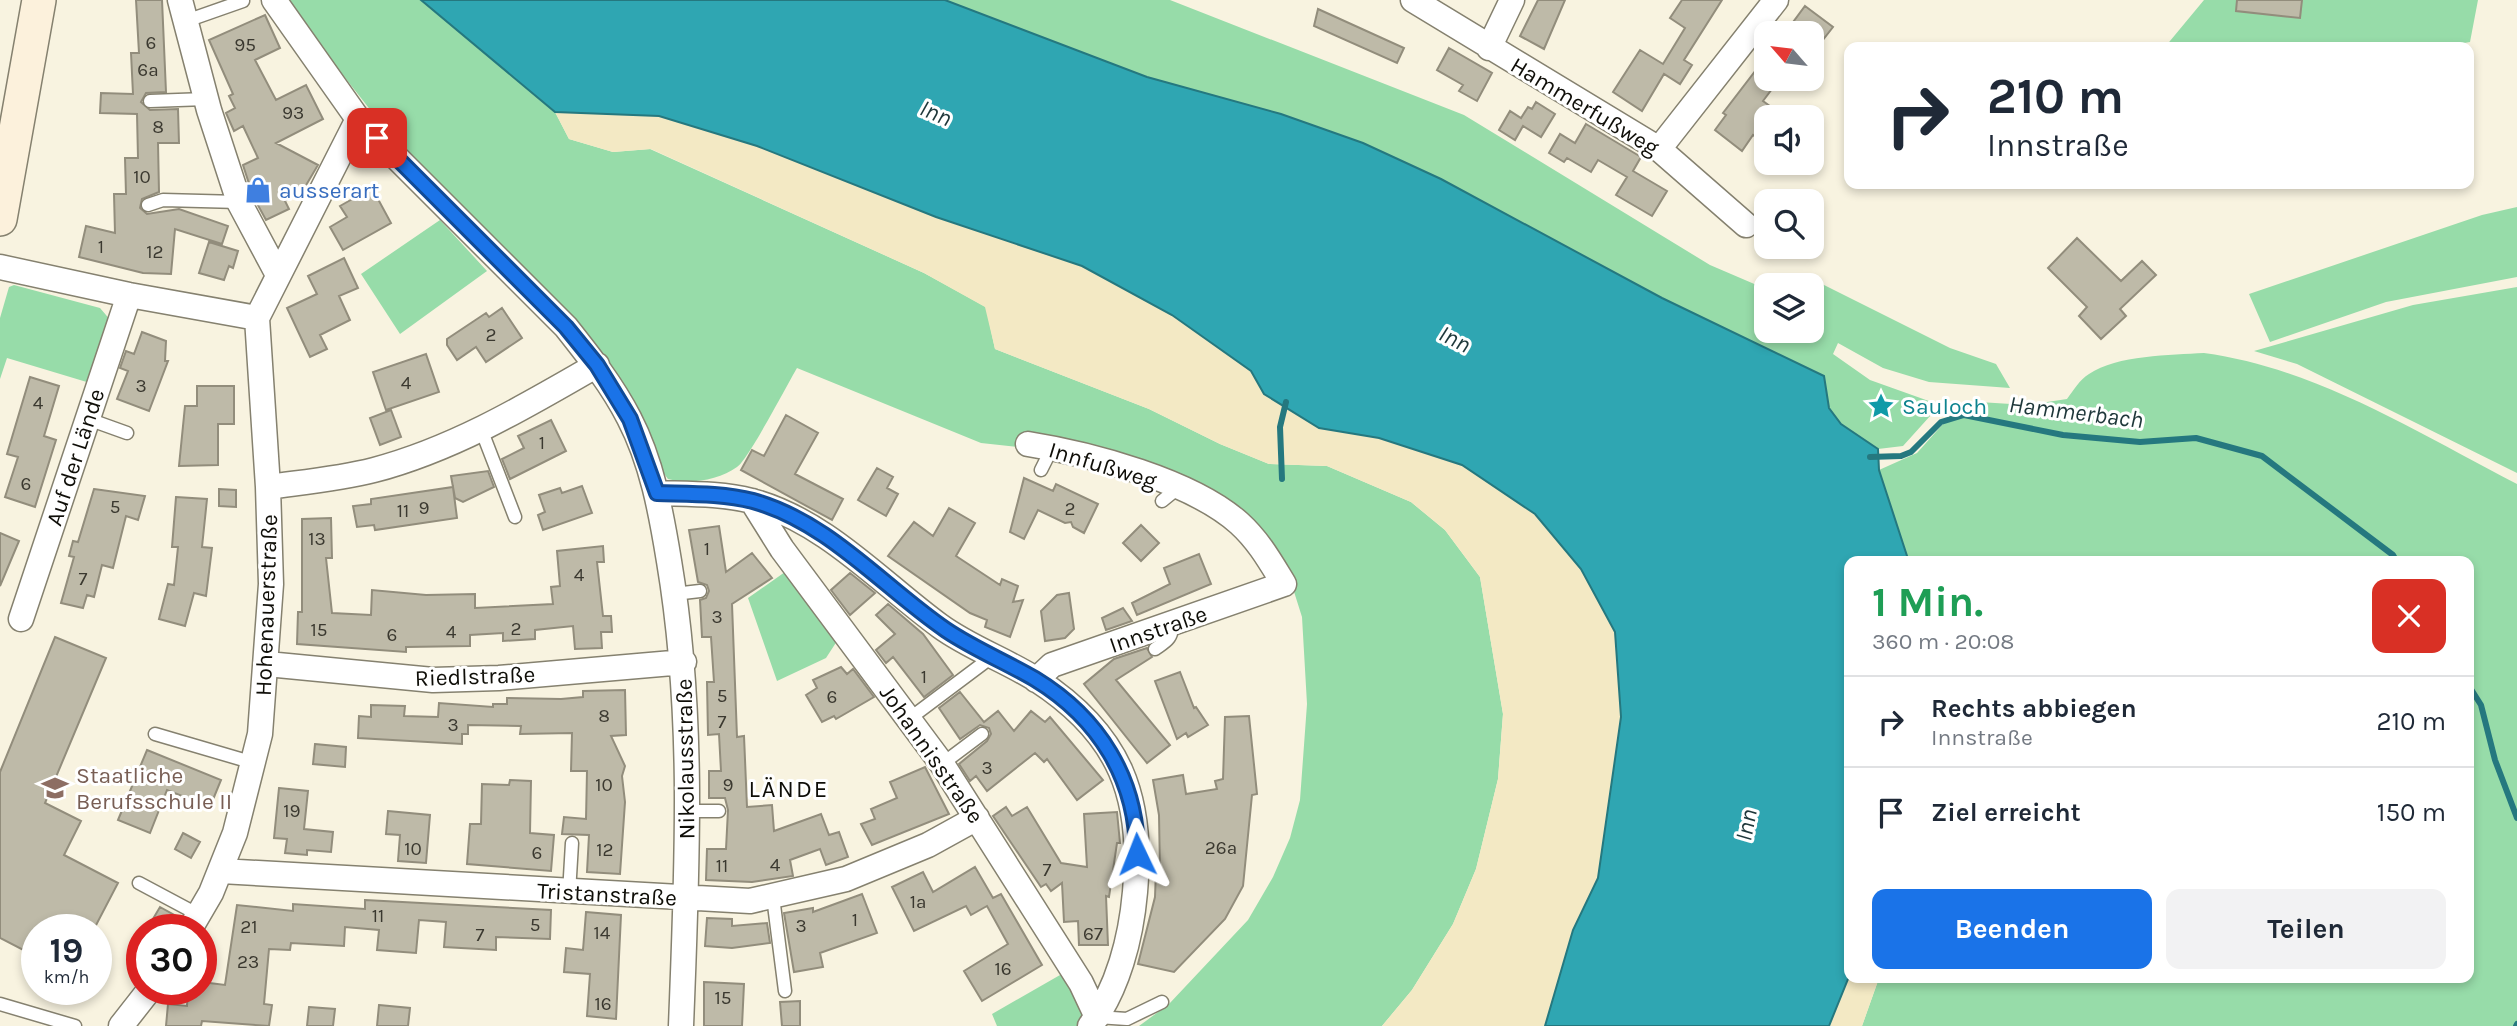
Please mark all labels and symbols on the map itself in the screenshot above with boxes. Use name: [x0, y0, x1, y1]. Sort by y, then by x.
north arrow: [1754, 21, 1824, 91]
house number: 6: [146, 32, 156, 54]
house number: 95: [234, 34, 256, 56]
street label: Hammerfußweg: [1506, 51, 1664, 161]
house number: 6a: [137, 59, 159, 81]
water label: Inn: [916, 94, 956, 132]
house number: 93: [282, 102, 304, 124]
pin: [347, 108, 407, 168]
house number: 8: [152, 116, 164, 138]
house number: 10: [133, 166, 151, 188]
shop icon: ausserart: [243, 175, 273, 205]
place label: ausserart: [279, 177, 380, 204]
house number: 1: [98, 236, 104, 258]
house number: 12: [146, 241, 164, 263]
water label: Inn: [1434, 319, 1476, 359]
house number: 2: [485, 324, 497, 346]
house number: 4: [401, 372, 412, 394]
house number: 3: [135, 375, 147, 397]
street label: Auf der Lände: [41, 385, 110, 529]
water label: Hammerbach: [2007, 390, 2145, 434]
place icon: Sauloch: [1866, 391, 1896, 421]
house number: 4: [33, 392, 44, 414]
place label: Sauloch: [1902, 393, 1987, 420]
house number: 1: [539, 432, 545, 454]
street label: Innfußweg: [1046, 436, 1160, 495]
house number: 6: [21, 473, 31, 495]
house number: 5: [110, 496, 120, 518]
house number: 9: [418, 497, 430, 519]
house number: 2: [1064, 498, 1076, 520]
house number: 11: [397, 500, 409, 522]
street label: Hohenauerstraße: [250, 514, 283, 696]
house number: 13: [308, 528, 326, 550]
house number: 1: [704, 538, 710, 560]
house number: 4: [574, 564, 585, 586]
house number: 7: [79, 568, 88, 590]
street label: Innstraße: [1106, 600, 1211, 659]
house number: 3: [711, 606, 723, 628]
house number: 2: [510, 618, 522, 640]
house number: 15: [310, 619, 328, 641]
house number: 4: [446, 621, 457, 643]
house number: 6: [387, 624, 397, 646]
street label: Riedlstraße: [414, 661, 536, 692]
house number: 1: [921, 666, 927, 688]
street label: Nikolausstraße: [671, 678, 700, 840]
street label: Johannisstraße: [874, 680, 989, 829]
house number: 5: [717, 685, 727, 707]
house number: 6: [827, 686, 837, 708]
house number: 8: [598, 705, 610, 727]
house number: 7: [718, 711, 727, 733]
house number: 3: [447, 714, 459, 736]
house number: 3: [981, 757, 993, 779]
place label: Staatliche Berufsschule II: [76, 762, 232, 815]
school or university icon: Staatliche Berufsschule II: [40, 773, 70, 803]
house number: 10: [595, 774, 613, 796]
house number: 9: [722, 774, 734, 796]
district label: LÄNDE: [749, 775, 829, 803]
house number: 19: [283, 800, 301, 822]
water label: Inn: [1729, 807, 1763, 843]
position arrow: [1100, 817, 1174, 891]
house number: 26a: [1205, 837, 1237, 859]
house number: 10: [404, 838, 422, 860]
house number: 12: [596, 839, 614, 861]
house number: 6: [532, 842, 542, 864]
house number: 4: [770, 854, 781, 876]
house number: 11: [716, 855, 728, 877]
house number: 7: [1043, 859, 1052, 881]
street label: Tristanstraße: [536, 877, 678, 912]
house number: 1a: [910, 891, 926, 913]
house number: 11: [372, 905, 384, 927]
house number: 1: [852, 909, 858, 931]
speed limit sign: 30: [126, 914, 217, 1005]
house number: 5: [530, 914, 540, 936]
house number: 3: [795, 915, 807, 937]
house number: 21: [240, 916, 258, 938]
house number: 14: [594, 922, 611, 944]
house number: 67: [1083, 923, 1103, 945]
house number: 7: [476, 924, 485, 946]
house number: 23: [237, 951, 259, 973]
house number: 16: [994, 958, 1012, 980]
house number: 15: [714, 987, 732, 1009]
house number: 16: [594, 993, 612, 1015]

